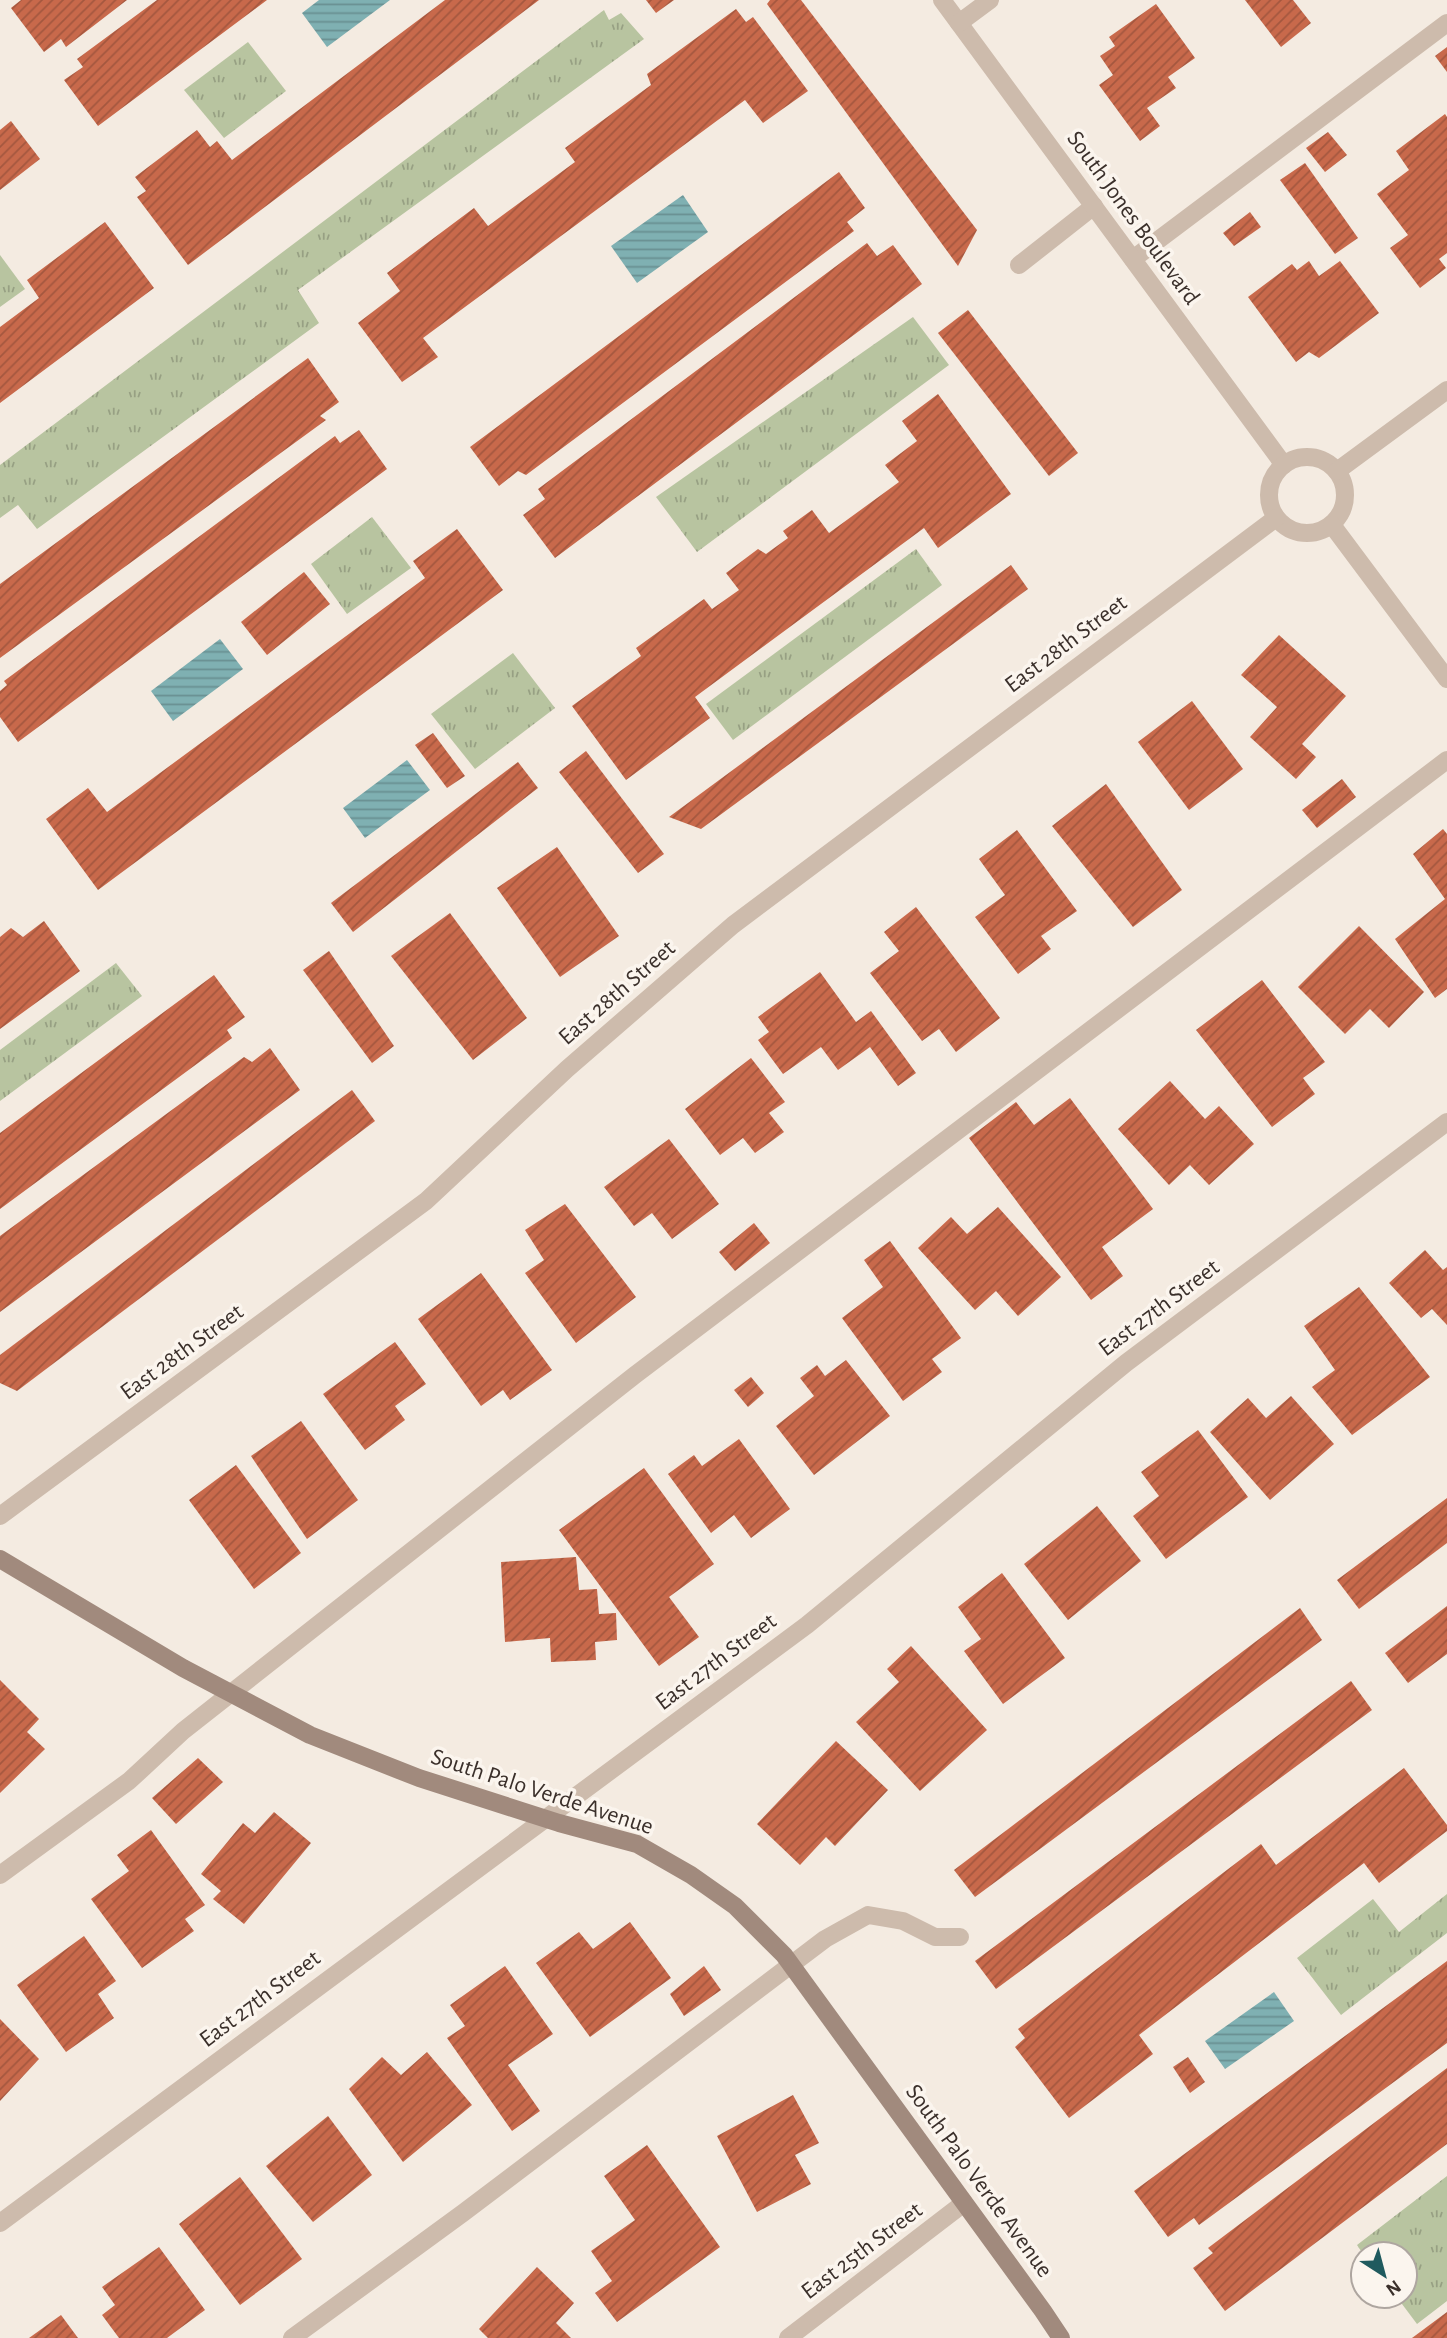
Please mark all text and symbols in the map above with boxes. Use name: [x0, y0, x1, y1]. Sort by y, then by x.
street label: South Jones Boulevard: [1062, 127, 1204, 309]
street label: East 28th Street: [1001, 590, 1132, 697]
street label: East 28th Street: [554, 936, 680, 1050]
street label: East 27th Street: [1094, 1255, 1224, 1361]
street label: East 28th Street: [116, 1299, 248, 1404]
street label: East 27th Street: [651, 1609, 781, 1715]
street label: South Palo Verde Avenue: [428, 1745, 656, 1839]
street label: East 27th Street: [195, 1946, 325, 2052]
street label: South Palo Verde Avenue: [901, 2080, 1057, 2282]
street label: East 25th Street: [797, 2198, 927, 2304]
north arrow: [1349, 2240, 1419, 2310]
text: N: [1382, 2276, 1404, 2299]

